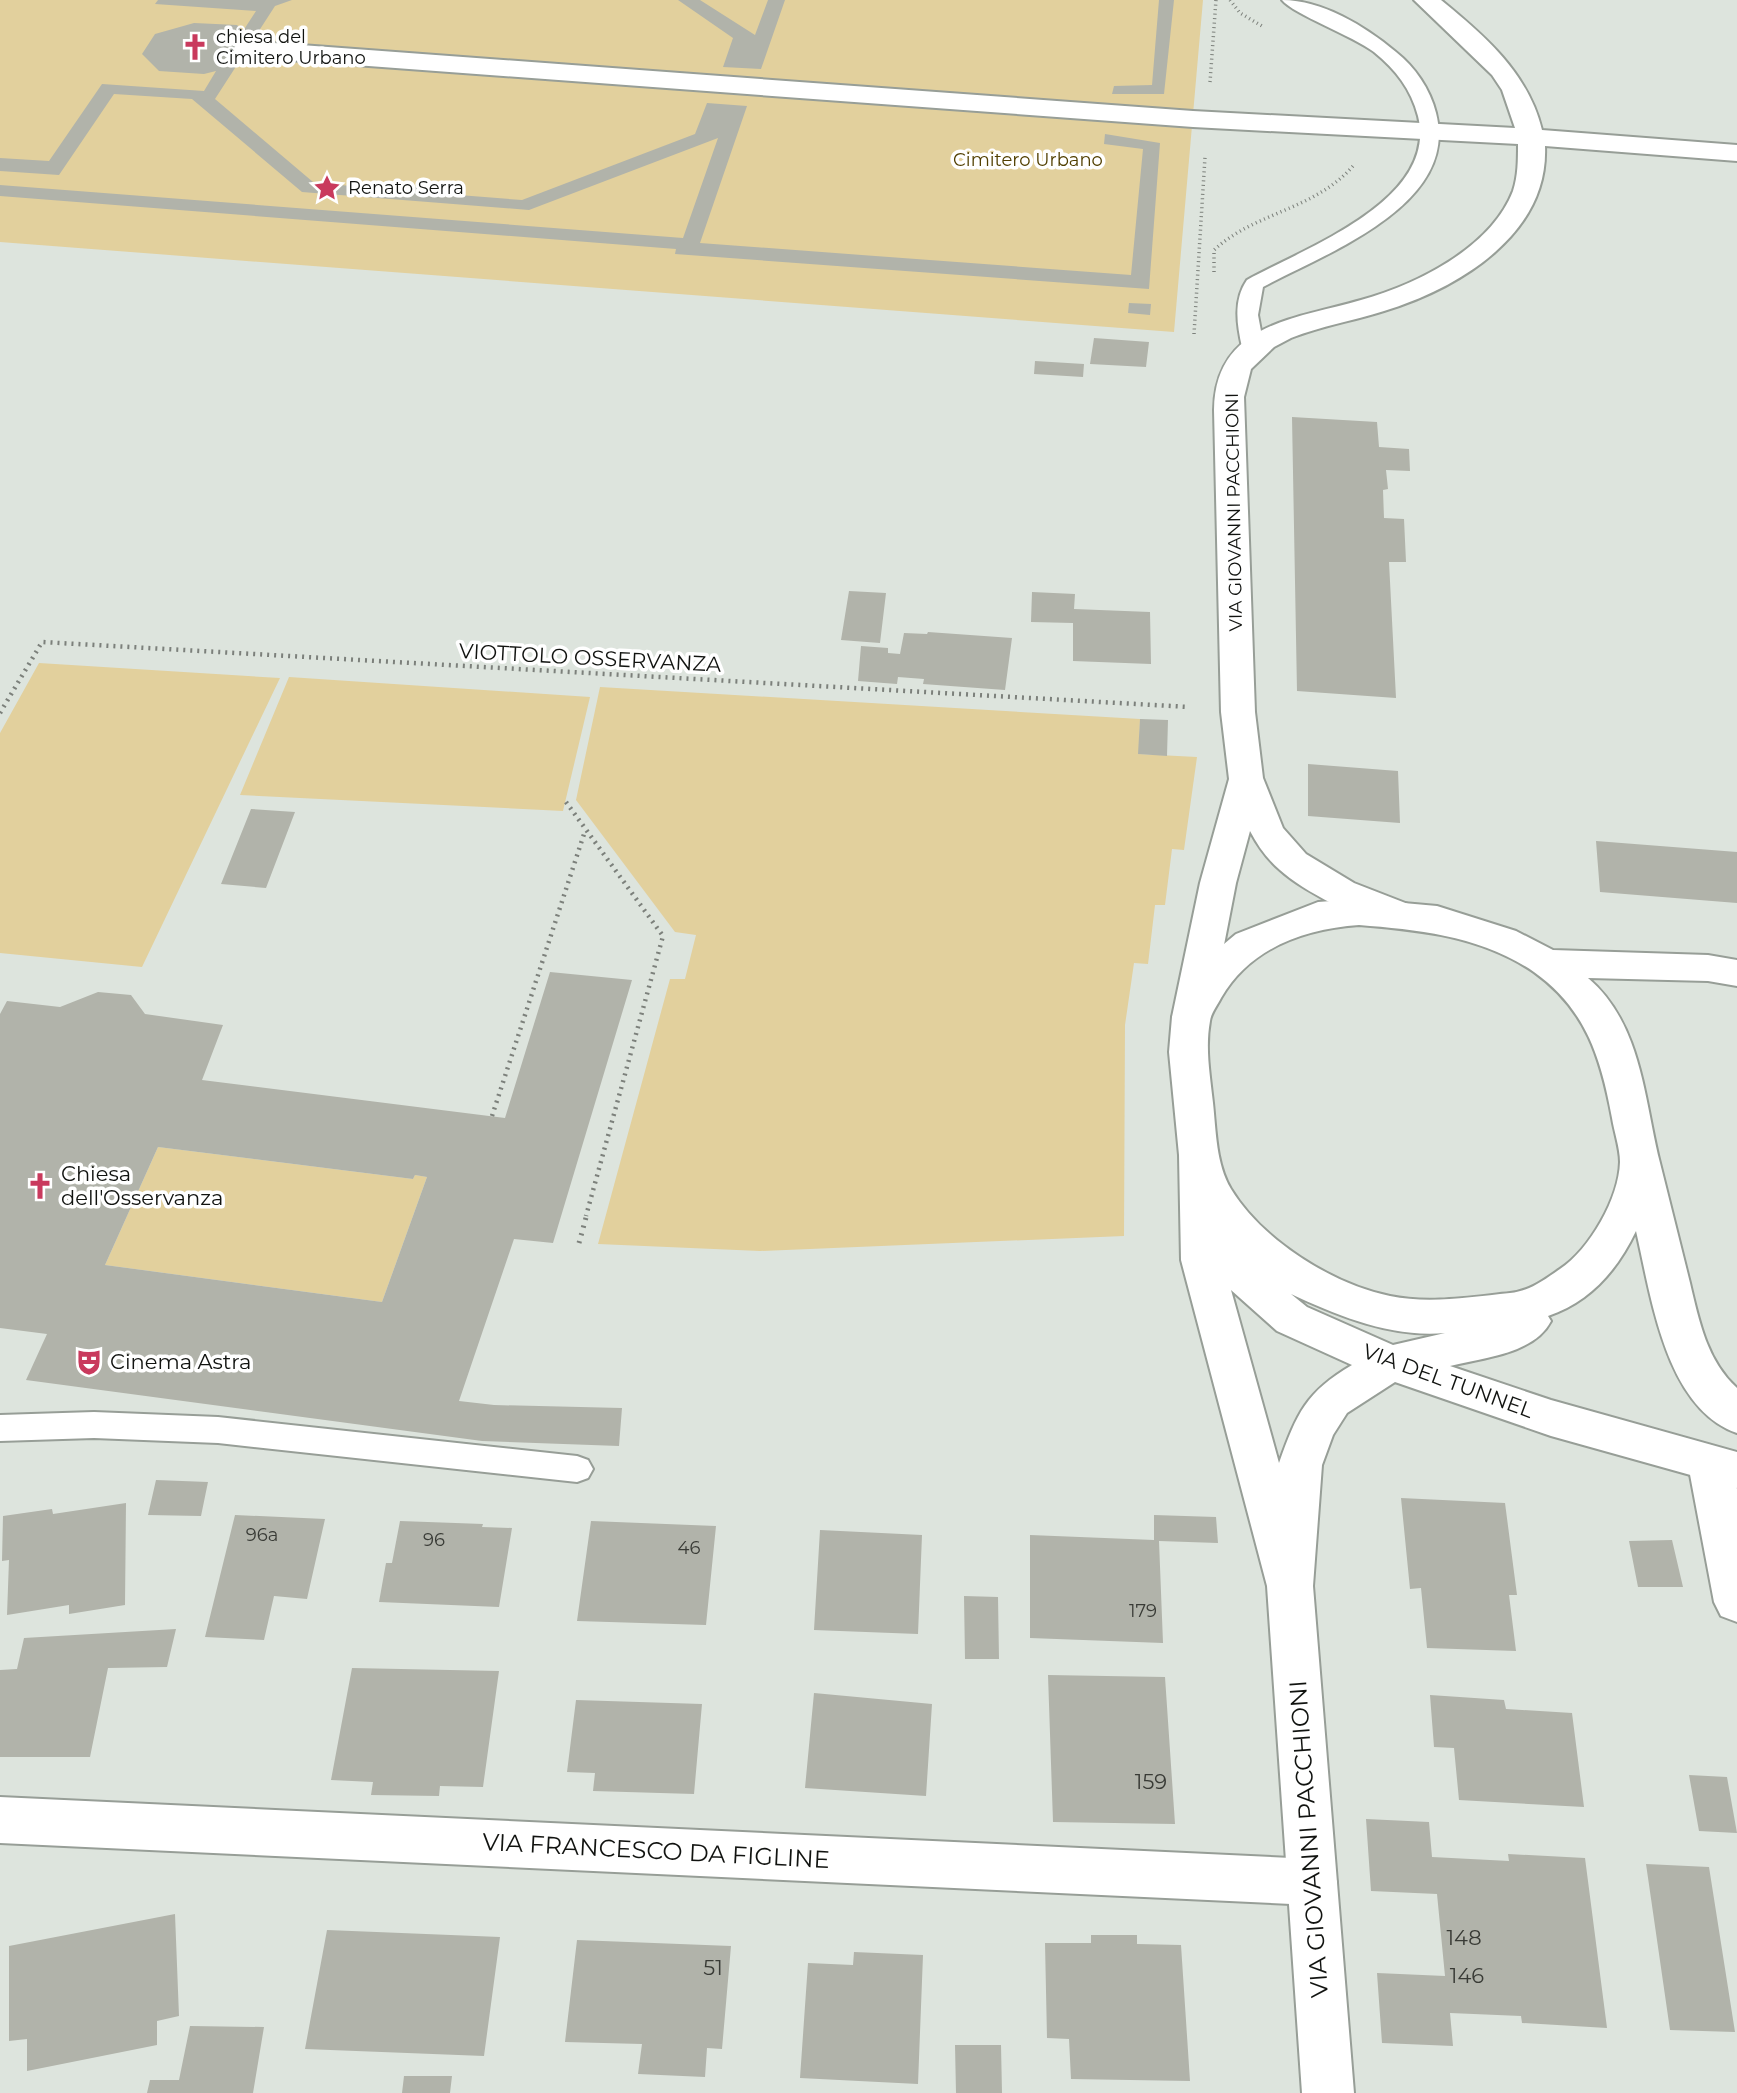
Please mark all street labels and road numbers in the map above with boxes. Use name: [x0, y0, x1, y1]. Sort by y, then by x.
street label: VIA GIOVANNI PACCHIONI: [1221, 393, 1247, 631]
street label: VIOTTOLO OSSERVANZA: [458, 638, 723, 677]
street label: VIA DEL TUNNEL: [1360, 1338, 1537, 1423]
street label: VIA GIOVANNI PACCHIONI: [1283, 1679, 1334, 1999]
street label: VIA FRANCESCO DA FIGLINE: [482, 1827, 830, 1874]

